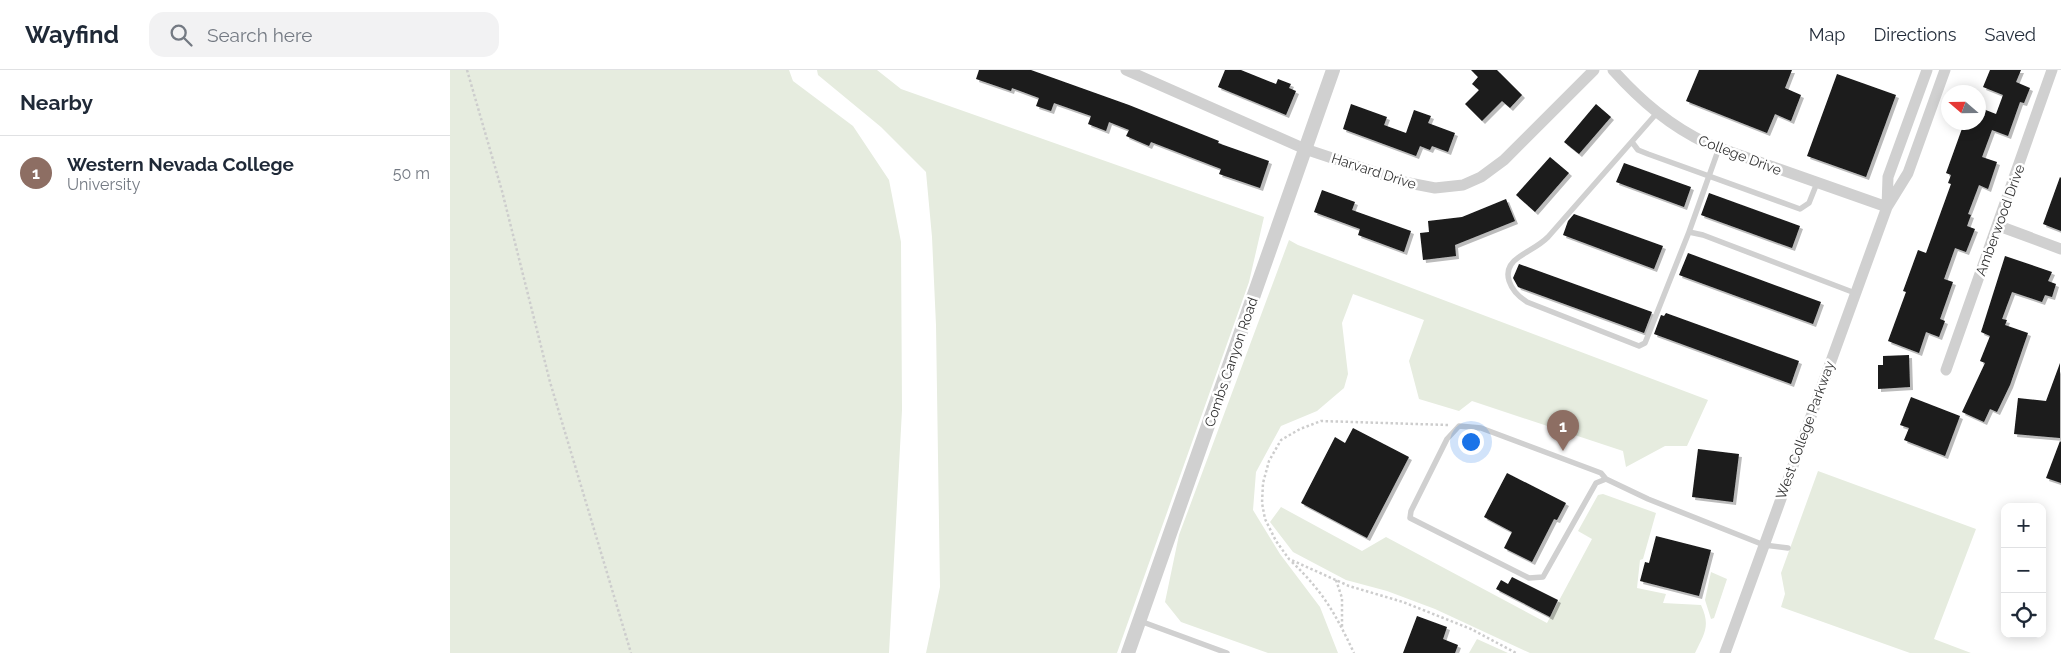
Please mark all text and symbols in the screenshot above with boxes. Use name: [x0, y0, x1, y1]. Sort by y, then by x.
search box: [149, 12, 499, 57]
text: Wayfind: [25, 20, 119, 49]
icon: search: [167, 21, 195, 49]
text: Search here: [207, 24, 312, 46]
text: Map: [1809, 24, 1845, 45]
text: Directions: [1873, 24, 1957, 45]
text: Saved: [1985, 24, 2036, 45]
north arrow: [1941, 85, 1986, 130]
text: Nearby: [20, 90, 93, 115]
street label: College Drive: [1696, 132, 1784, 178]
street label: Harvard Drive: [1330, 150, 1418, 192]
text: Western Nevada College: [67, 153, 294, 175]
street label: Amberwood Drive: [1972, 162, 2028, 278]
text: 1: [32, 164, 40, 183]
text: 50 m: [393, 164, 430, 183]
text: University: [67, 175, 140, 194]
street label: Combs Canyon Road: [1201, 295, 1261, 429]
street label: West College Parkway: [1773, 358, 1838, 501]
pin: 1: [1547, 410, 1579, 451]
your location: [1458, 429, 1484, 455]
map controls: [2001, 503, 2046, 638]
button: +: [2001, 503, 2046, 548]
button: −: [2001, 548, 2046, 593]
button: locate: [2001, 593, 2046, 638]

